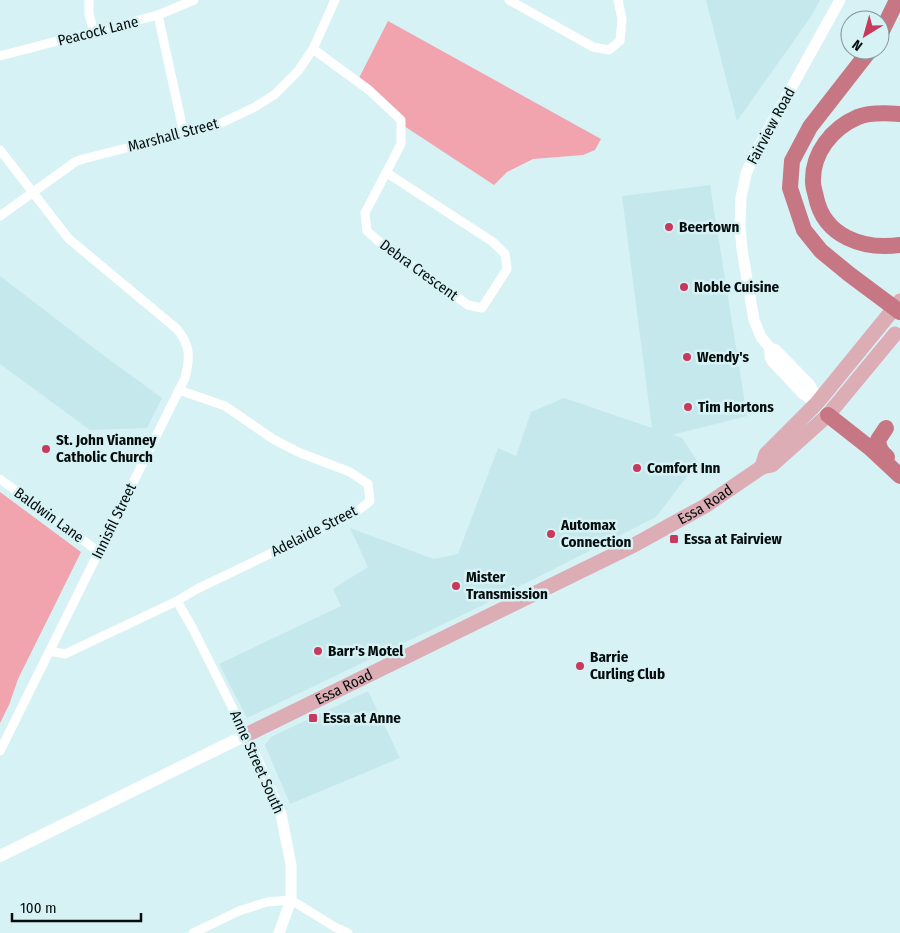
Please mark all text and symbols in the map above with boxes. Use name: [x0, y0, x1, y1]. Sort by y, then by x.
north arrow: [840, 10, 890, 60]
street label: Peacock Lane: [56, 12, 140, 50]
text: N: [849, 36, 866, 54]
street label: Fairview Road: [743, 85, 799, 167]
street label: Marshall Street: [126, 114, 220, 156]
place label: Beertown: [679, 218, 739, 236]
marker: Beertown: [663, 221, 675, 233]
street label: Debra Crescent: [376, 236, 462, 304]
place label: Noble Cuisine: [694, 278, 779, 296]
marker: Noble Cuisine: [678, 281, 690, 293]
place label: Wendy's: [697, 348, 749, 366]
marker: Wendy's: [681, 351, 693, 363]
place label: Tim Hortons: [698, 398, 774, 416]
marker: Tim Hortons: [682, 401, 694, 413]
place label: St. John Vianney Catholic Church: [56, 431, 157, 466]
marker: St. John Vianney Catholic Church: [40, 443, 52, 455]
place label: Comfort Inn: [647, 459, 721, 477]
marker: Comfort Inn: [631, 462, 643, 474]
street label: Innisfil Street: [88, 480, 140, 562]
street label: Essa Road: [675, 481, 736, 528]
street label: Baldwin Lane: [11, 484, 87, 546]
street label: Adelaide Street: [268, 502, 360, 560]
place label: Automax Connection: [560, 516, 632, 551]
marker: Automax Connection: [545, 528, 557, 540]
place label: Essa at Fairview: [684, 530, 783, 548]
marker: Essa at Fairview: [668, 533, 680, 545]
place label: Mister Transmission: [466, 568, 548, 603]
marker: Mister Transmission: [450, 580, 462, 592]
place label: Barr's Motel: [328, 642, 404, 660]
marker: Barr's Motel: [312, 645, 324, 657]
place label: Barrie Curling Club: [590, 648, 665, 683]
marker: Barrie Curling Club: [574, 660, 586, 672]
street label: Essa Road: [312, 665, 375, 709]
street label: Anne Street South: [226, 708, 288, 816]
place label: Essa at Anne: [323, 709, 401, 727]
marker: Essa at Anne: [307, 712, 319, 724]
scale bar: [12, 890, 141, 922]
text: 100 m: [20, 899, 57, 917]

